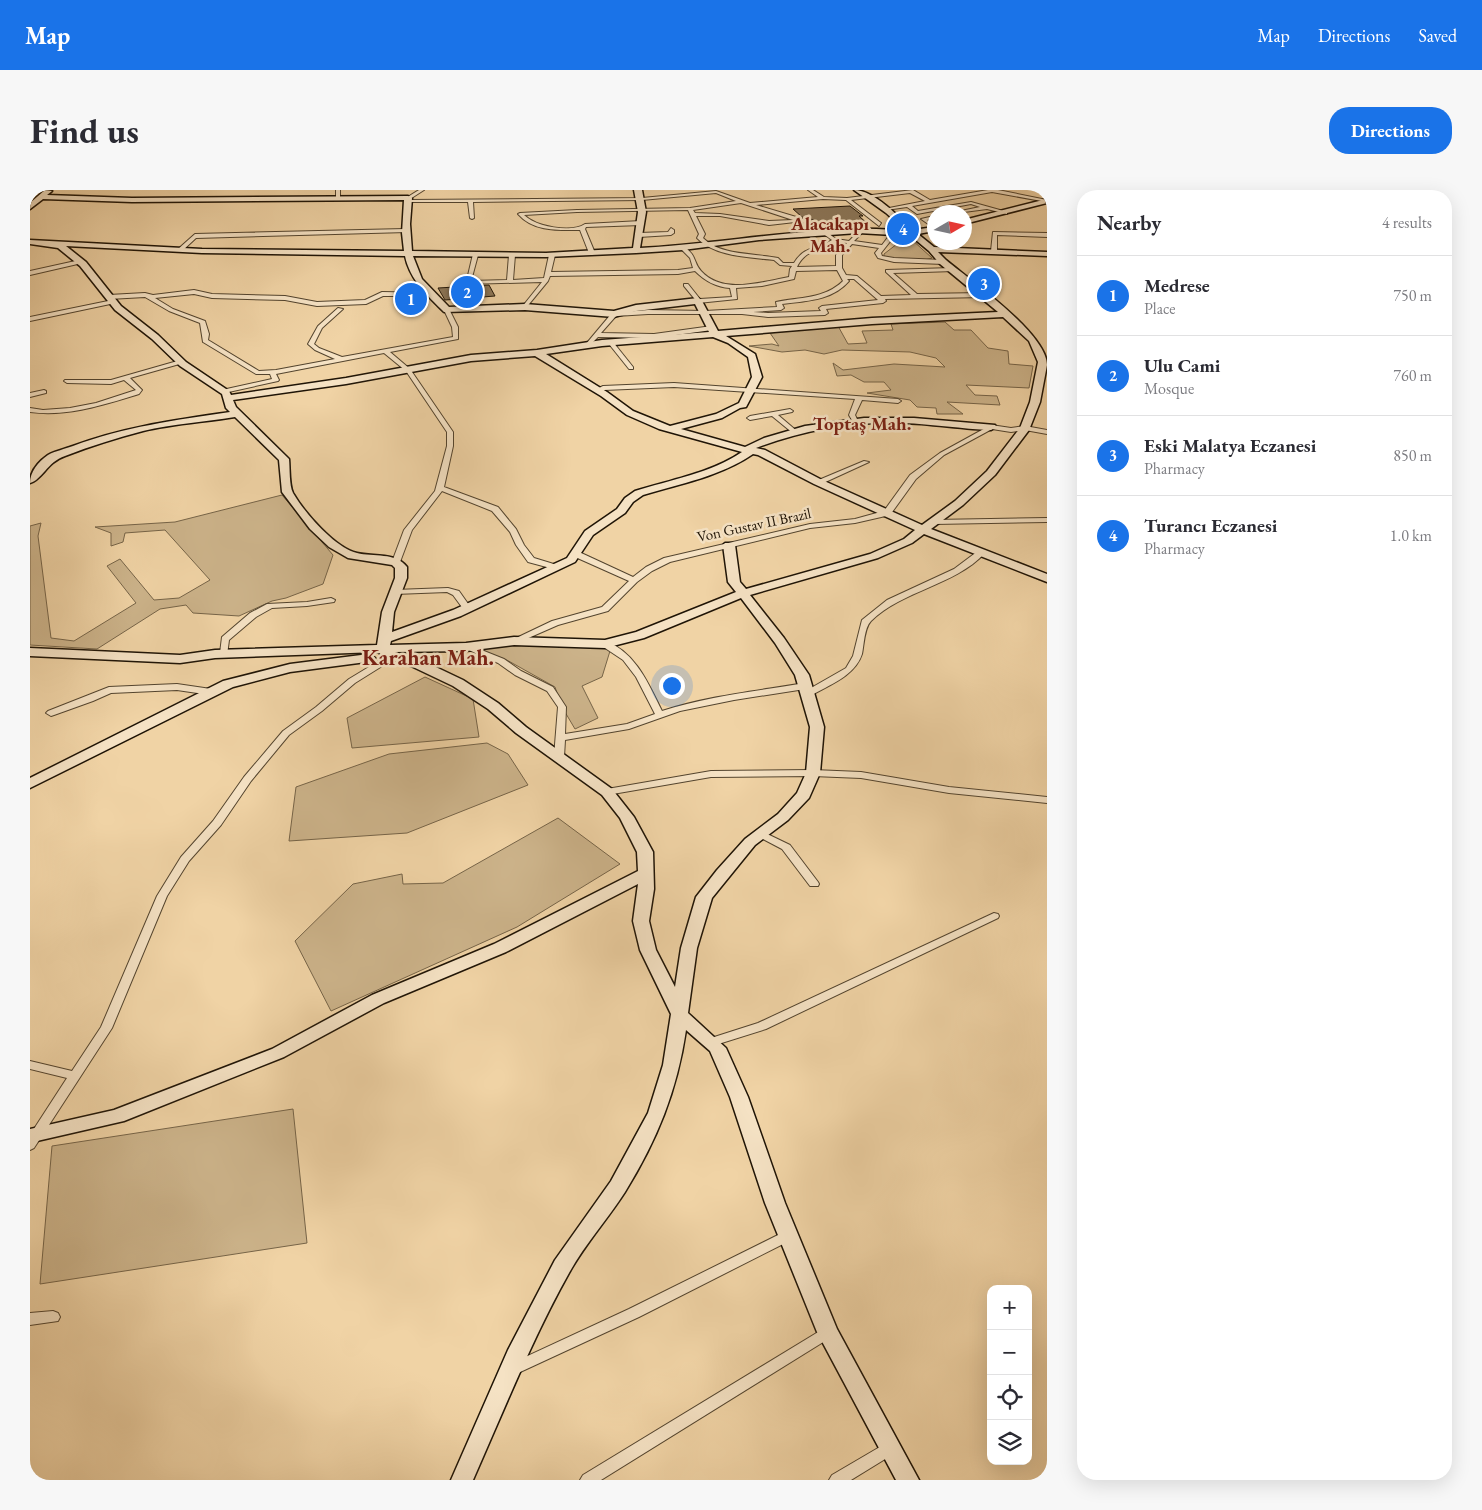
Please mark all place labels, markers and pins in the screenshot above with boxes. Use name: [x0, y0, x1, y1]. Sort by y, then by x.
pin: 4: [887, 210, 919, 248]
pin: 3: [968, 265, 1000, 303]
pin: 2: [451, 273, 483, 311]
pin: 1: [395, 280, 427, 318]

